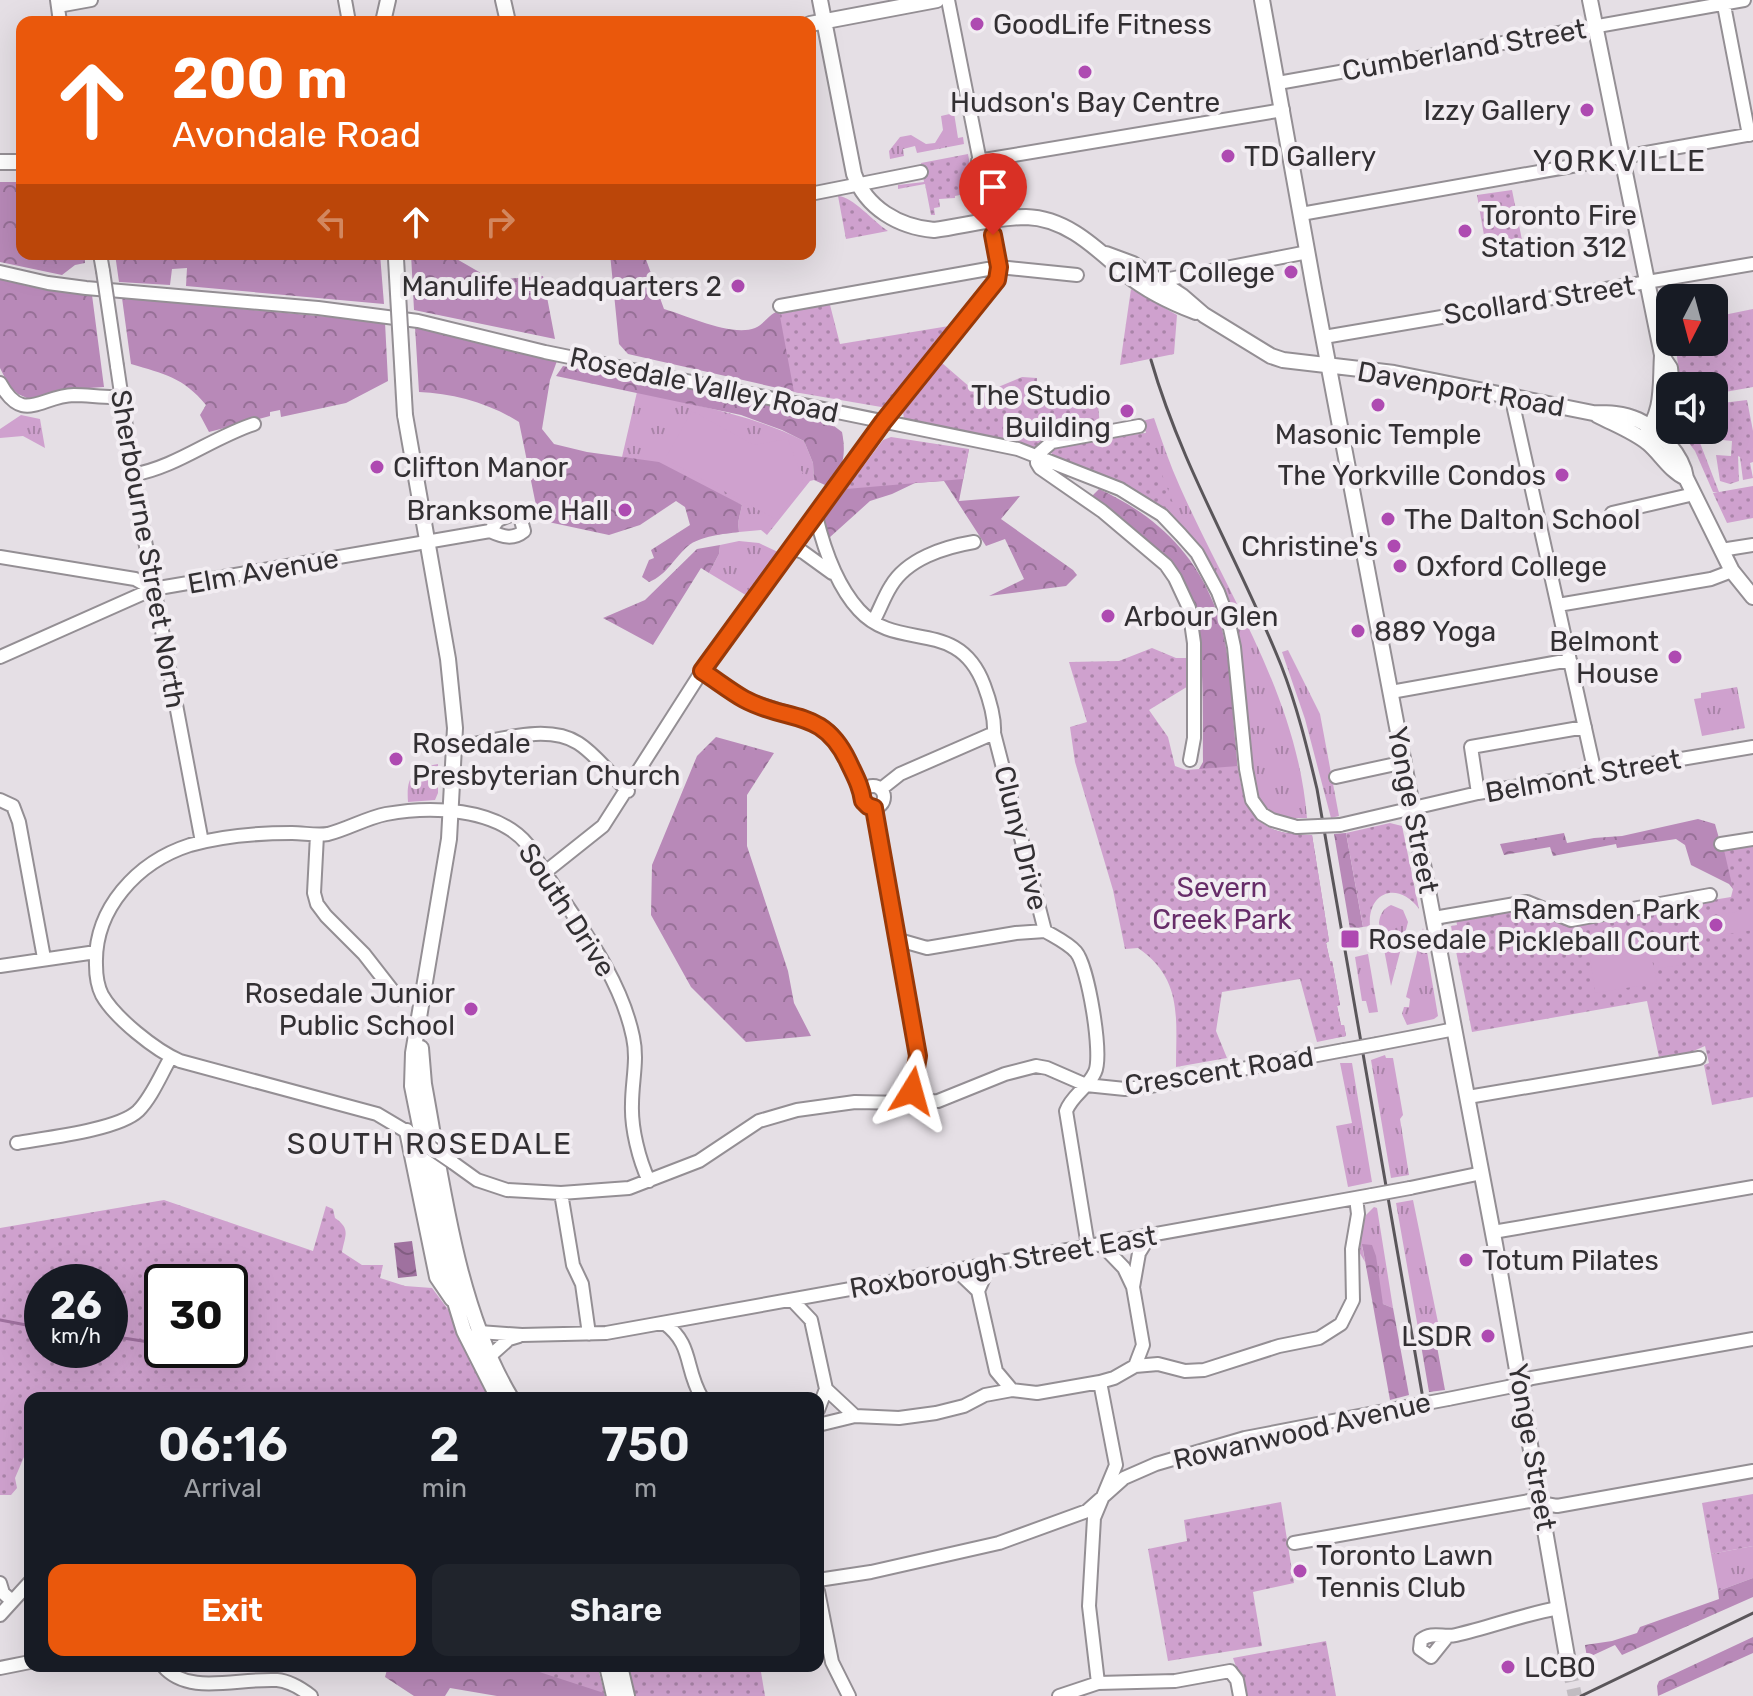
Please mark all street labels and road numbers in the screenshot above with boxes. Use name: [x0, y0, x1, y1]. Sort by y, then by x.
street label: Cumberland Street: [1339, 12, 1589, 88]
street label: Scollard Street: [1441, 269, 1637, 331]
street label: Rosedale Valley Road: [567, 340, 841, 430]
street label: Davenport Road: [1355, 355, 1567, 423]
street label: Sherbourne Street North: [104, 387, 192, 711]
street label: Elm Avenue: [185, 541, 341, 601]
street label: Yonge Street: [1381, 724, 1445, 896]
street label: Belmont Street: [1483, 743, 1683, 809]
street label: Cluny Drive: [987, 762, 1055, 914]
street label: South Drive: [512, 837, 622, 983]
street label: Crescent Road: [1122, 1040, 1316, 1102]
street label: Roxborough Street East: [847, 1219, 1159, 1305]
street label: Yonge Street: [1501, 1361, 1563, 1533]
street label: Rowanwood Avenue: [1170, 1385, 1434, 1477]

